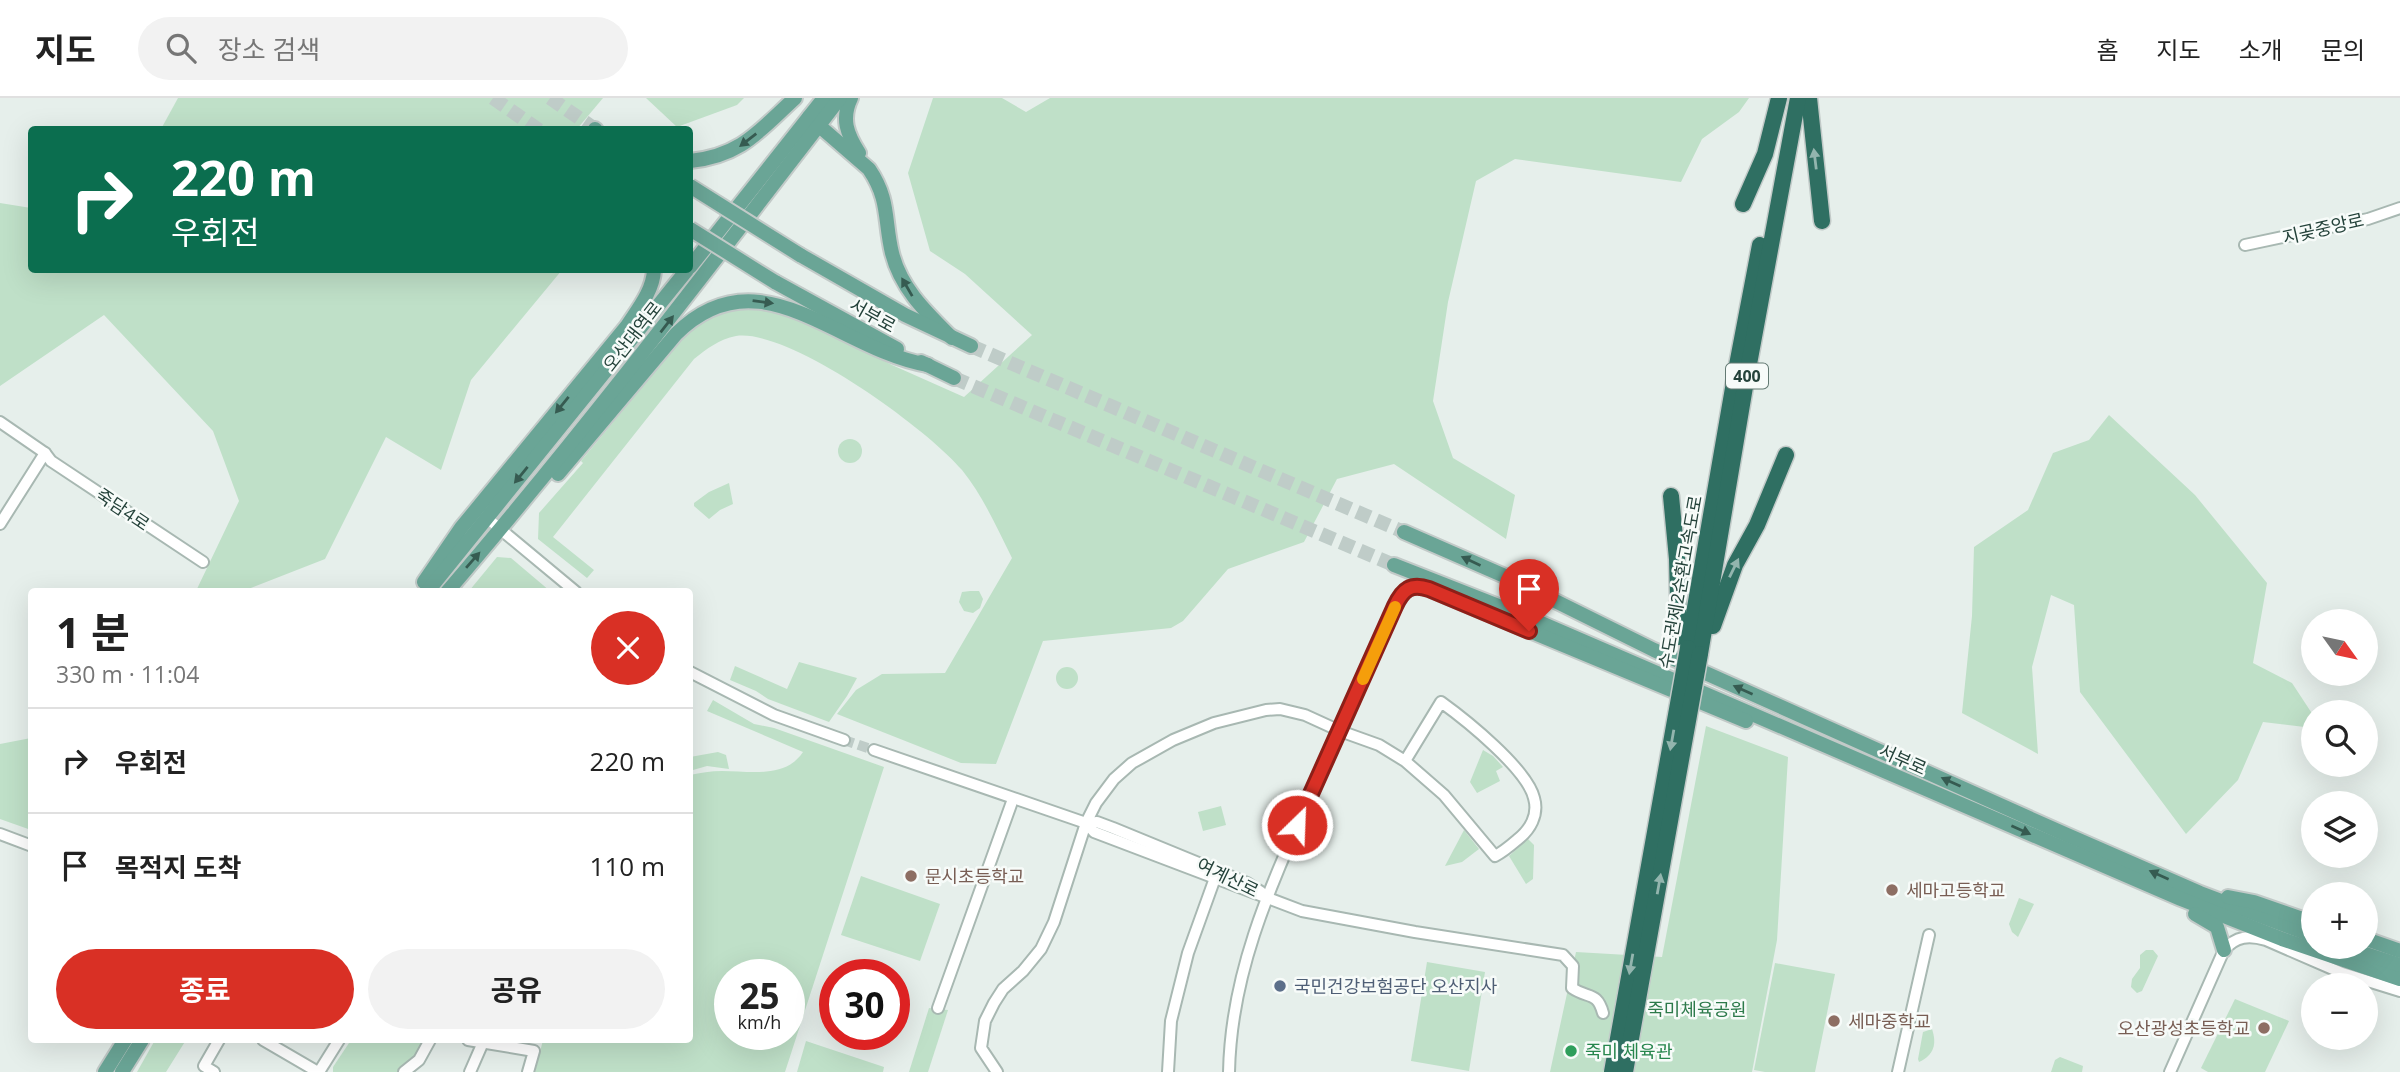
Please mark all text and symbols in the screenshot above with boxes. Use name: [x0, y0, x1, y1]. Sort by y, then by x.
search box: [138, 17, 628, 80]
text: 지도: [35, 27, 96, 72]
icon: search: [162, 29, 200, 67]
text: 장소 검색: [218, 31, 320, 67]
text: 홈: [2096, 33, 2118, 66]
text: 지도: [2156, 33, 2201, 66]
text: 소개: [2239, 33, 2283, 66]
text: 문의: [2321, 33, 2365, 66]
one-way arrow: [739, 133, 757, 148]
text: 220 m: [171, 144, 316, 210]
one-way arrow: [1810, 148, 1821, 170]
icon: right: [56, 154, 147, 245]
street label: 지곶중앙로: [2280, 207, 2366, 249]
text: 우회전: [171, 210, 259, 253]
one-way arrow: [901, 278, 913, 297]
street label: 서부로: [845, 292, 901, 338]
street label: 오산대역로: [597, 296, 667, 376]
one-way arrow: [752, 297, 774, 308]
one-way arrow: [659, 315, 673, 333]
road number: 400: [1726, 364, 1768, 388]
one-way arrow: [554, 396, 569, 414]
one-way arrow: [514, 467, 529, 484]
street label: 죽담4로: [91, 482, 155, 536]
street label: 수도권제2순환고속도로: [1653, 493, 1707, 671]
one-way arrow: [465, 552, 480, 569]
one-way arrow: [1461, 555, 1482, 566]
one-way arrow: [1728, 558, 1740, 578]
pin: [1499, 559, 1559, 631]
icon: arrive: [1510, 570, 1548, 608]
text: 1 분: [56, 603, 130, 660]
north arrow: [2301, 609, 2378, 686]
map controls: [2301, 609, 2378, 1050]
button: close: [591, 611, 665, 685]
text: 330 m · 11:04: [56, 658, 199, 690]
one-way arrow: [1733, 684, 1754, 695]
button: search: [2301, 700, 2378, 777]
one-way arrow: [1666, 729, 1677, 751]
street label: 서부로: [1875, 738, 1931, 780]
icon: right: [56, 742, 94, 780]
text: 220 m: [590, 743, 665, 779]
text: 우회전: [115, 744, 187, 780]
one-way arrow: [1941, 777, 1961, 788]
position arrow: [1260, 788, 1334, 862]
button: layers: [2301, 791, 2378, 868]
one-way arrow: [2011, 824, 2031, 836]
icon: arrive: [56, 847, 94, 885]
text: 110 m: [590, 848, 665, 884]
text: 목적지 도착: [115, 849, 241, 885]
street label: 여계산로: [1193, 852, 1263, 902]
place label: 문시초등학교: [925, 864, 1024, 888]
marker: 문시초등학교: [903, 868, 919, 884]
one-way arrow: [2149, 869, 2169, 881]
one-way arrow: [1654, 873, 1665, 895]
place label: 세마고등학교: [1906, 878, 2005, 902]
marker: 세마고등학교: [1884, 882, 1900, 898]
button: +: [2301, 882, 2378, 959]
button: 종료: [56, 949, 354, 1029]
button: 공유: [368, 949, 665, 1029]
one-way arrow: [1625, 953, 1636, 975]
speed limit sign: 30: [819, 959, 910, 1050]
text: 25: [739, 972, 780, 1019]
button: −: [2301, 973, 2378, 1050]
place label: 국민건강보험공단 오산지사: [1294, 974, 1498, 998]
marker: 국민건강보험공단 오산지사: [1272, 978, 1288, 994]
park label: 죽미체육공원: [1647, 997, 1747, 1021]
place label: 세마중학교: [1848, 1009, 1931, 1033]
text: km/h: [738, 1010, 781, 1034]
marker: 세마중학교: [1826, 1013, 1842, 1029]
place label: 오산광성초등학교: [2118, 1016, 2250, 1040]
marker: 오산광성초등학교: [2256, 1020, 2272, 1036]
place label: 죽미 체육관: [1585, 1039, 1673, 1063]
marker: 죽미 체육관: [1563, 1043, 1579, 1059]

